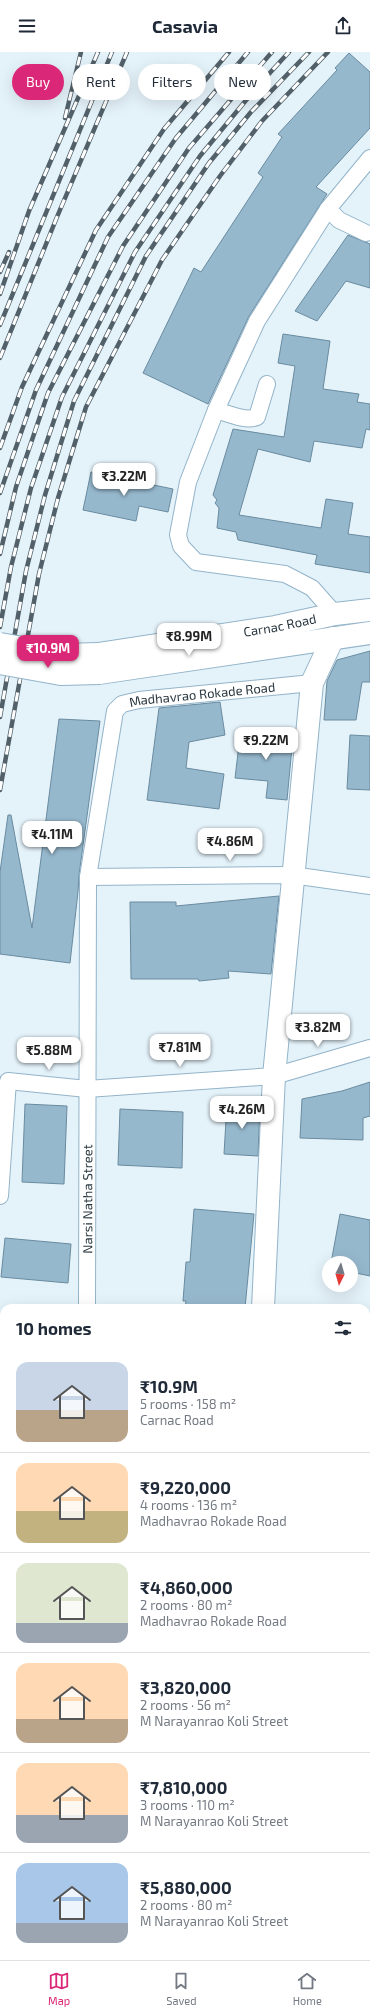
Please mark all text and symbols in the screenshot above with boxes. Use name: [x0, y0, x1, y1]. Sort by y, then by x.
icon: menu: [16, 15, 38, 37]
text: Casavia: [152, 15, 218, 37]
icon: share: [332, 15, 354, 37]
chip: Buy: [12, 64, 64, 100]
chip: Rent: [72, 64, 130, 100]
chip: Filters: [138, 64, 206, 100]
chip: New: [214, 64, 271, 100]
pin: ₹3.22M: [91, 463, 157, 497]
text: ₹3.22M: [101, 468, 147, 484]
street label: Carnac Road: [242, 610, 318, 640]
pin: ₹8.99M: [156, 623, 222, 657]
text: ₹8.99M: [166, 628, 212, 644]
pin: ₹10.9M: [15, 635, 81, 669]
text: ₹10.9M: [26, 640, 70, 656]
street label: Madhavrao Rokade Road: [128, 679, 276, 710]
pin: ₹9.22M: [233, 727, 299, 761]
text: ₹9.22M: [243, 732, 289, 748]
pin: ₹4.11M: [19, 821, 85, 855]
text: ₹4.11M: [31, 826, 73, 842]
pin: ₹4.86M: [197, 828, 263, 862]
text: ₹4.86M: [207, 833, 253, 849]
pin: ₹3.82M: [285, 1014, 351, 1048]
text: ₹3.82M: [295, 1019, 341, 1035]
pin: ₹7.81M: [147, 1034, 213, 1068]
pin: ₹5.88M: [16, 1037, 82, 1071]
text: ₹7.81M: [159, 1039, 201, 1055]
text: ₹5.88M: [26, 1042, 72, 1058]
pin: ₹4.26M: [209, 1096, 275, 1130]
text: ₹4.26M: [219, 1101, 265, 1117]
street label: Narsi Natha Street: [79, 1144, 95, 1254]
north arrow: [322, 1256, 358, 1292]
map controls: [322, 1256, 358, 1292]
icon: filters: [332, 1317, 354, 1339]
text: 10 homes: [16, 1318, 92, 1338]
text: ₹10.9M: [140, 1376, 198, 1396]
icon: home: [48, 1378, 96, 1426]
text: 5 rooms · 158 m²: [140, 1396, 236, 1412]
text: Carnac Road: [140, 1412, 214, 1428]
text: ₹9,220,000: [140, 1477, 231, 1497]
icon: home: [48, 1479, 96, 1527]
text: 4 rooms · 136 m²: [140, 1497, 237, 1513]
text: Madhavrao Rokade Road: [140, 1513, 287, 1529]
text: ₹4,860,000: [140, 1577, 233, 1597]
icon: home: [48, 1579, 96, 1627]
text: 2 rooms · 80 m²: [140, 1597, 232, 1613]
text: Madhavrao Rokade Road: [140, 1613, 287, 1629]
text: ₹3,820,000: [140, 1677, 231, 1697]
icon: home: [48, 1679, 96, 1727]
text: 2 rooms · 56 m²: [140, 1697, 231, 1713]
text: M Narayanrao Koli Street: [140, 1713, 288, 1729]
text: ₹7,810,000: [140, 1777, 227, 1797]
icon: home: [48, 1779, 96, 1827]
text: 3 rooms · 110 m²: [140, 1797, 235, 1813]
text: M Narayanrao Koli Street: [140, 1813, 288, 1829]
text: ₹5,880,000: [140, 1877, 232, 1897]
icon: home: [48, 1879, 96, 1927]
text: 2 rooms · 80 m²: [140, 1897, 232, 1913]
text: M Narayanrao Koli Street: [140, 1913, 288, 1929]
tab: Map: [48, 1970, 70, 2007]
tab: Saved: [166, 1970, 197, 2007]
tab: Home: [293, 1970, 322, 2007]

